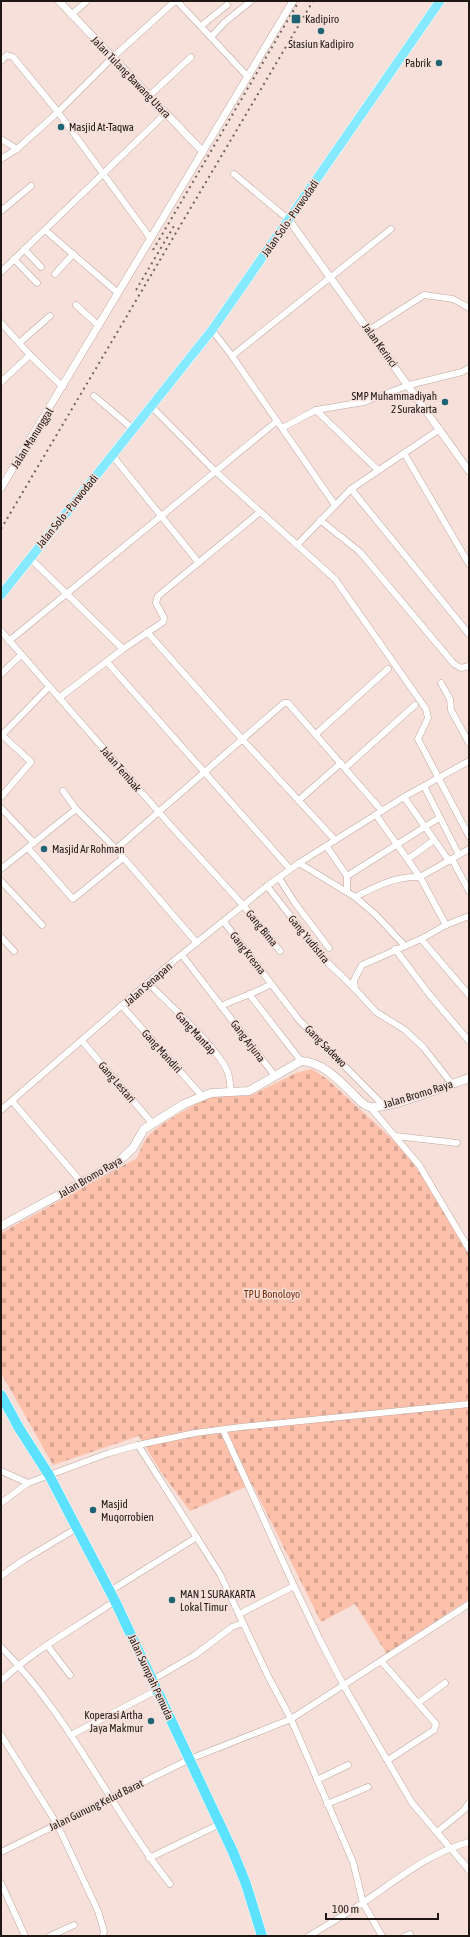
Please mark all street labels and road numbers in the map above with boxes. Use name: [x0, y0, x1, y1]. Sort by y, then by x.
street label: Jalan Tulang Bawang Utara: [89, 34, 173, 120]
street label: Jalan Solo - Purwodadi: [259, 177, 321, 259]
street label: Jalan Kerinci: [360, 321, 400, 369]
street label: Jalan Manunggal: [9, 405, 55, 470]
street label: Jalan Solo - Purwodadi: [34, 472, 100, 550]
street label: Jalan Tembak: [98, 744, 144, 794]
street label: Gang Bima: [244, 907, 280, 949]
street label: Gang Yudistira: [286, 913, 332, 965]
street label: Gang Kresna: [228, 929, 268, 977]
street label: Jalan Senapan: [122, 960, 174, 1008]
street label: Gang Mantap: [173, 1009, 219, 1057]
street label: Gang Arjuna: [228, 1018, 268, 1064]
street label: Gang Sadewo: [303, 1023, 349, 1069]
street label: Gang Mandiri: [140, 1027, 184, 1075]
street label: Gang Lestari: [96, 1059, 138, 1105]
street label: Jalan Bromo Raya: [382, 1078, 454, 1110]
street label: Jalan Bromo Raya: [56, 1154, 124, 1200]
street label: Jalan Sumpah Pemuda: [126, 1633, 176, 1721]
street label: Jalan Gunung Kelud Barat: [47, 1777, 145, 1833]

